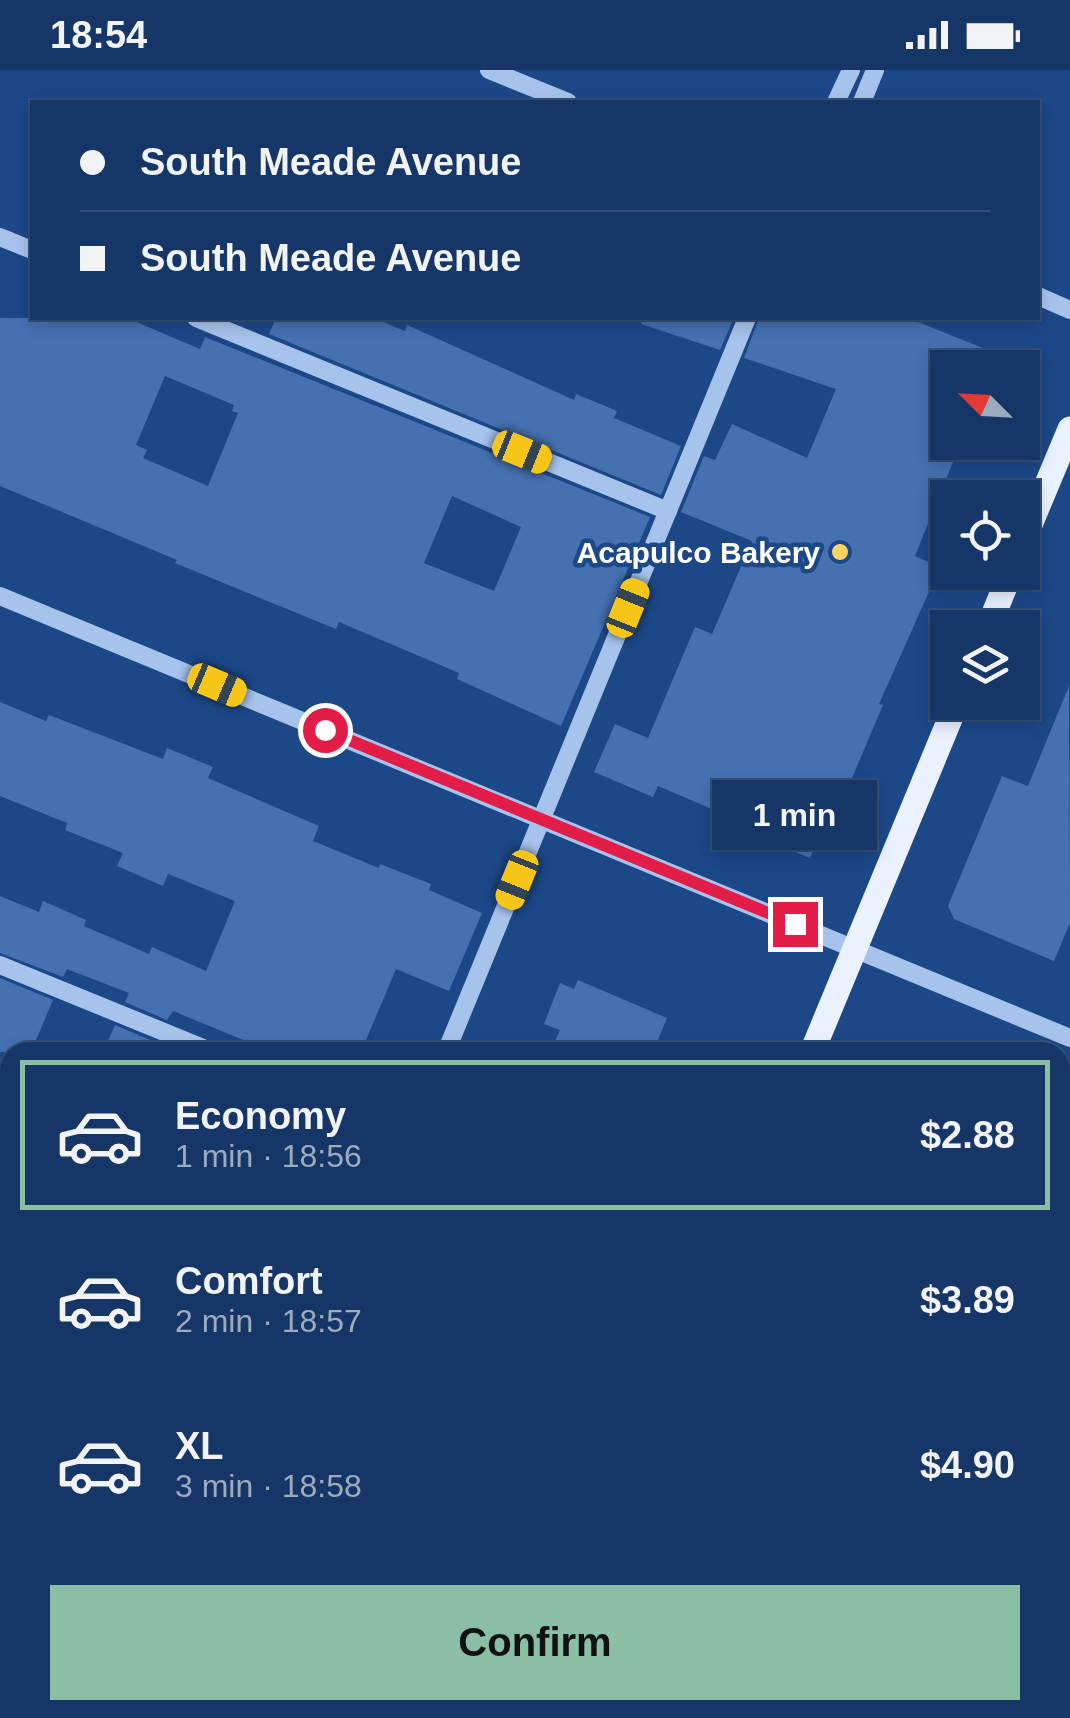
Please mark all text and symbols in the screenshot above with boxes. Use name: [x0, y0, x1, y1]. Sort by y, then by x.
text: 18:54: [50, 14, 147, 56]
text: South Meade Avenue: [140, 141, 521, 183]
text: South Meade Avenue: [140, 237, 521, 279]
north arrow: [930, 350, 1040, 460]
map controls: [930, 350, 1040, 720]
car: [489, 427, 555, 477]
button: locate: [930, 480, 1040, 590]
place label: Acapulco Bakery: [577, 536, 820, 569]
marker: Acapulco Bakery: [829, 541, 851, 563]
car: [603, 575, 653, 641]
button: layers: [930, 610, 1040, 720]
car: [184, 659, 250, 711]
route start: [303, 708, 348, 753]
callout: 1 min: [712, 779, 878, 849]
text: 1 min: [753, 797, 836, 833]
car: [492, 847, 542, 913]
route end: [773, 902, 818, 947]
icon: car: [55, 1090, 145, 1180]
text: Economy: [175, 1095, 346, 1137]
text: $2.88: [920, 1114, 1015, 1156]
text: 1 min · 18:56: [175, 1138, 362, 1174]
icon: car: [55, 1255, 145, 1345]
text: Comfort: [175, 1260, 323, 1302]
text: $3.89: [920, 1279, 1015, 1321]
text: 2 min · 18:57: [175, 1303, 362, 1339]
icon: car: [55, 1420, 145, 1510]
text: XL: [175, 1425, 224, 1467]
text: $4.90: [920, 1444, 1015, 1486]
text: 3 min · 18:58: [175, 1468, 362, 1504]
button: Confirm: [50, 1585, 1020, 1700]

